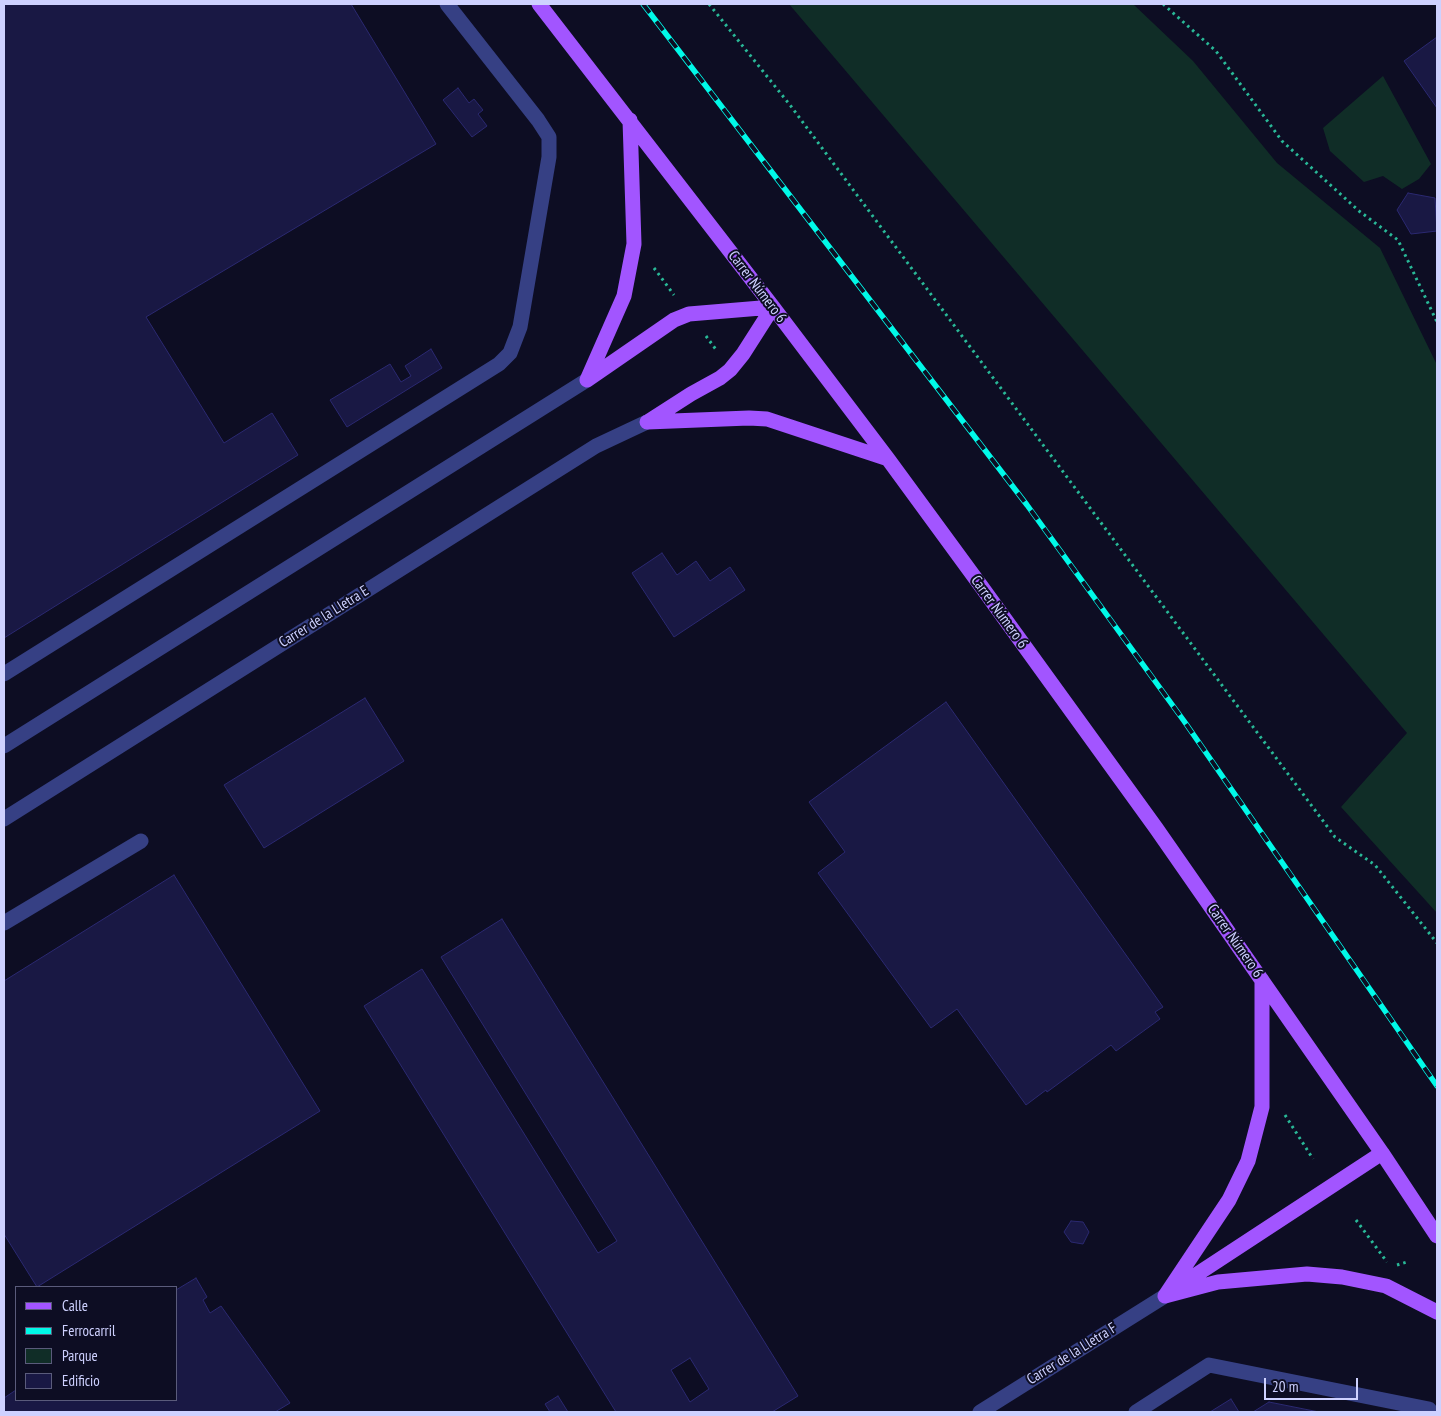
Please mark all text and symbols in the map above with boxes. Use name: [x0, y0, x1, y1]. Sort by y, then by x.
street label: Carrer Número 6: [724, 247, 790, 327]
street label: Carrer Número 6: [967, 572, 1031, 652]
street label: Carrer de la Lletra E: [276, 582, 372, 652]
street label: Carrer Número 6: [1203, 901, 1267, 981]
legend: [15, 1286, 178, 1401]
text: Calle: [62, 1296, 88, 1315]
street label: Carrer de la Lletra F: [1024, 1319, 1120, 1389]
text: Ferrocarril: [62, 1321, 115, 1340]
text: Parque: [62, 1346, 98, 1365]
scale bar: [1266, 1368, 1360, 1400]
text: Edificio: [62, 1371, 100, 1390]
text: 20 m: [1272, 1377, 1298, 1396]

